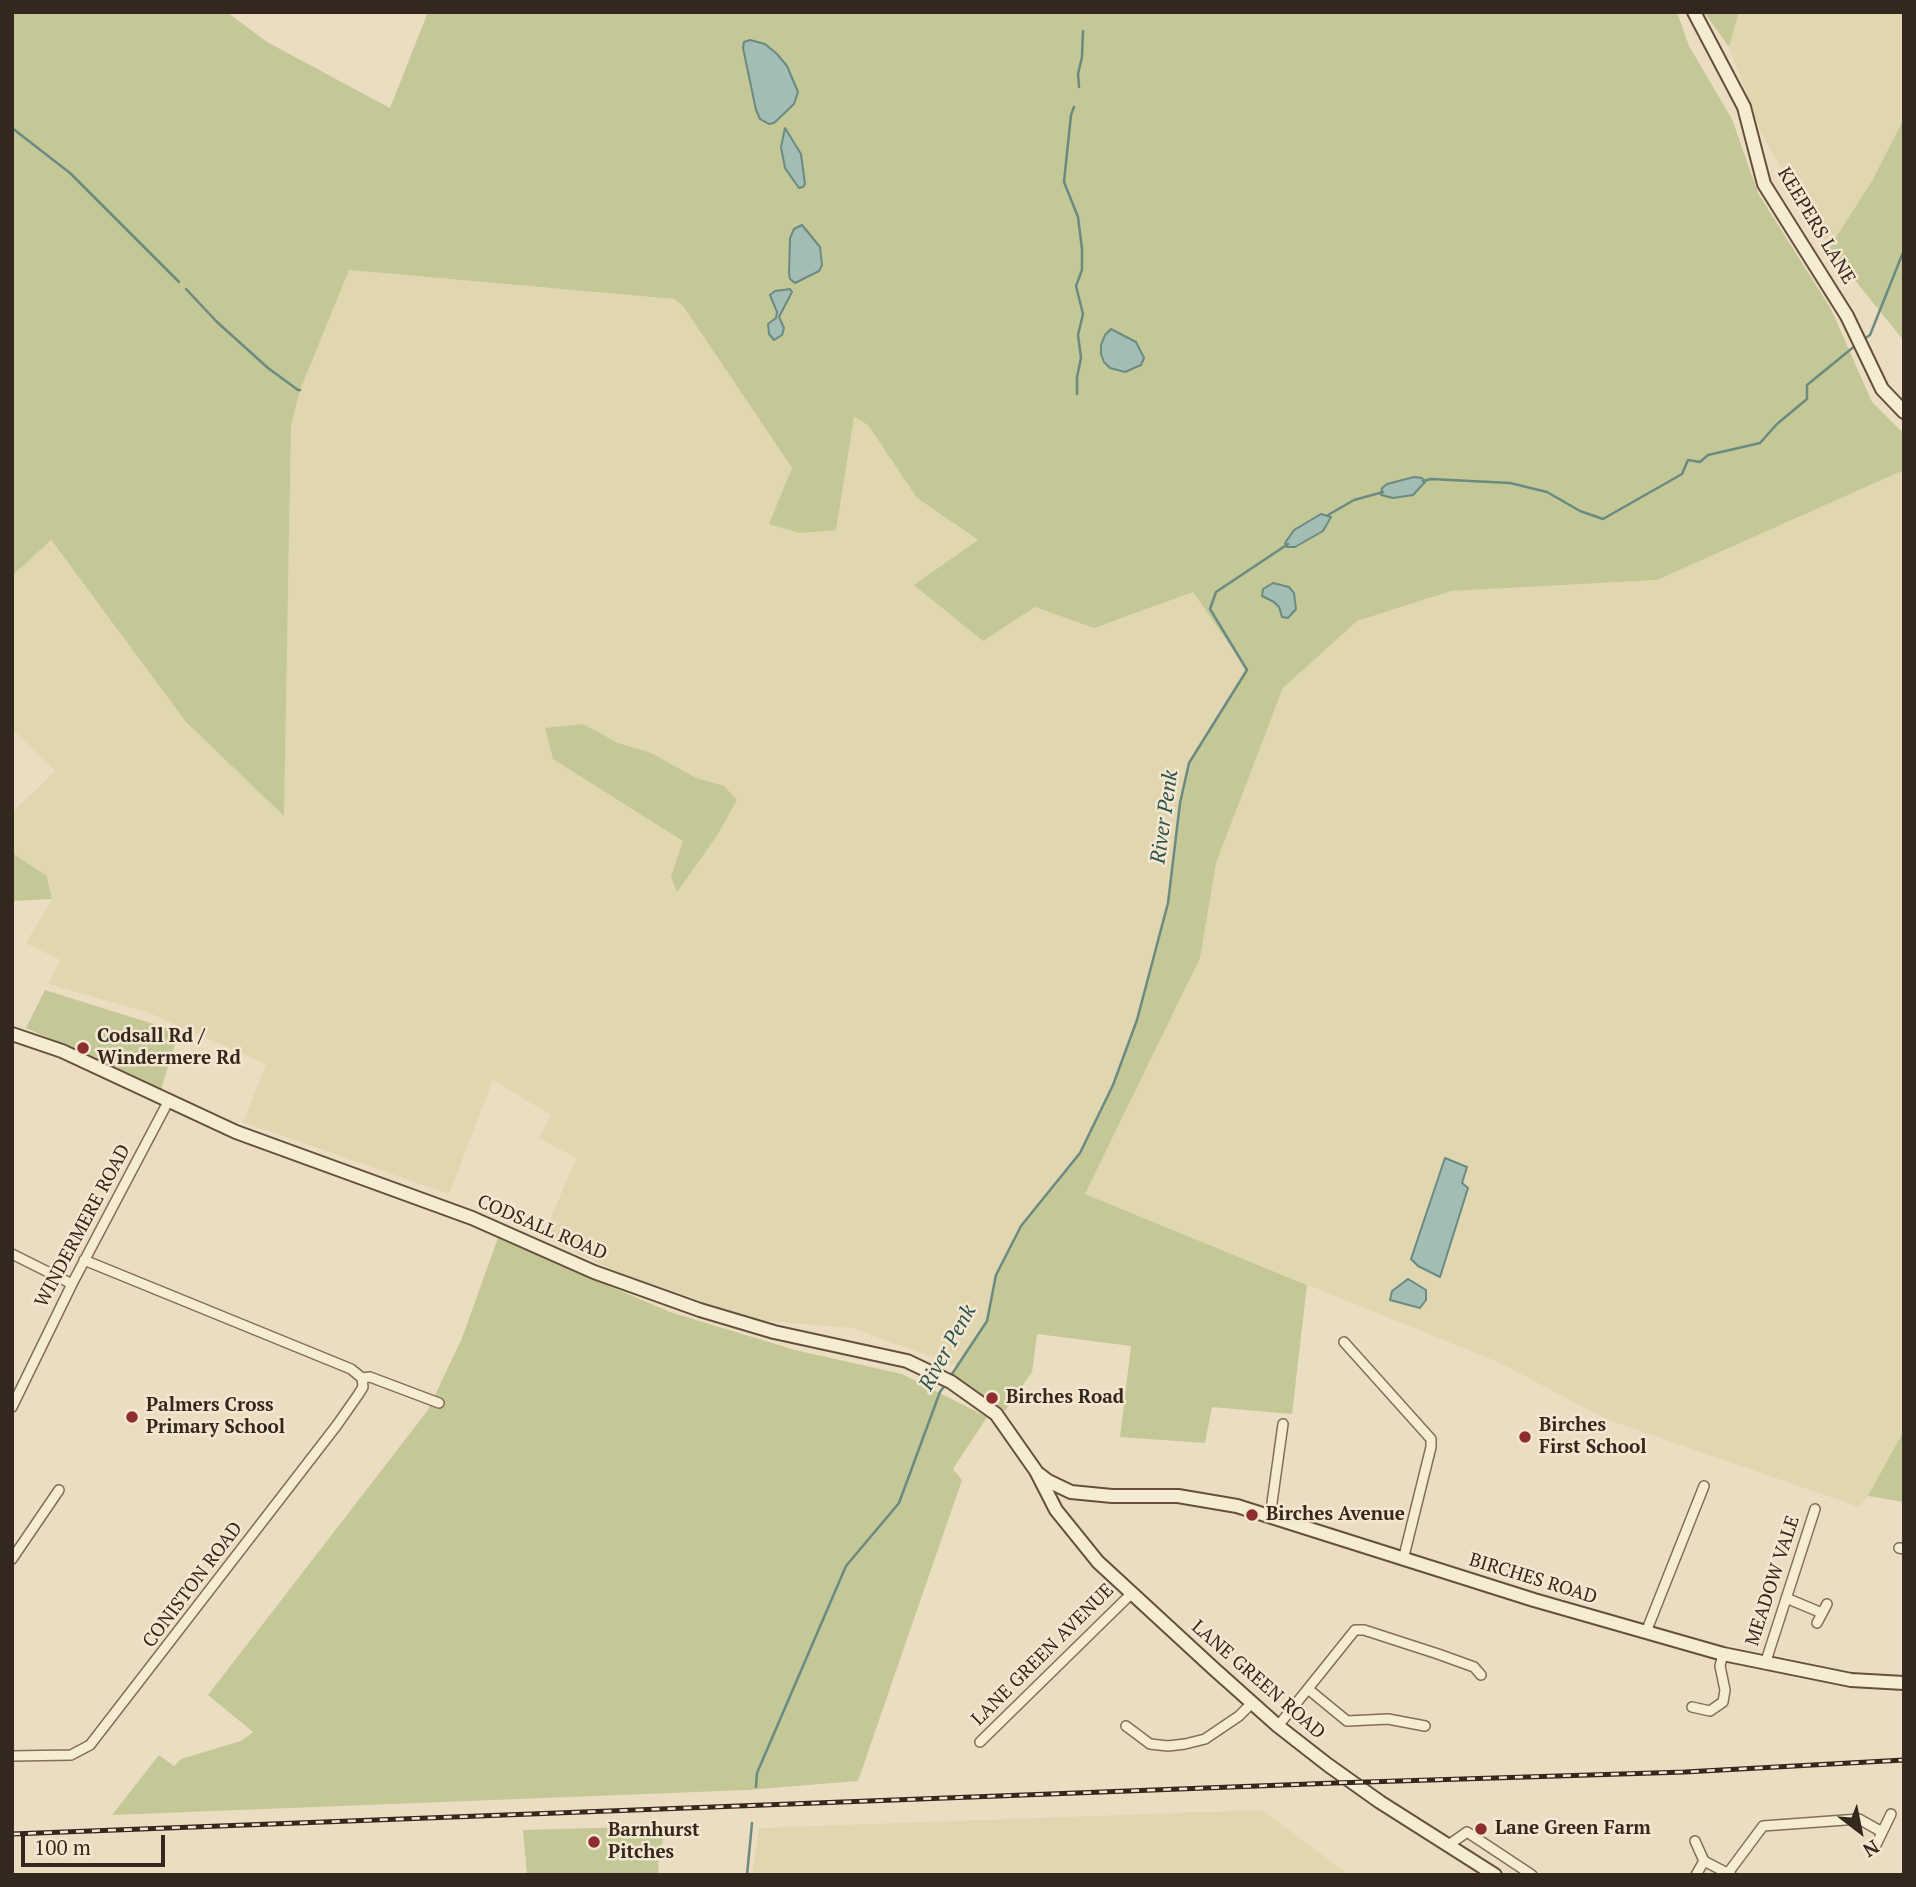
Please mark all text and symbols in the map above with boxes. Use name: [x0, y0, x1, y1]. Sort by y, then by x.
street label: KEEPERS LANE: [1772, 164, 1860, 288]
water label: River Penk: [1146, 769, 1184, 865]
place label: Codsall Rd / Windermere Rd: [97, 1026, 241, 1070]
marker: Codsall Rd / Windermere Rd: [75, 1040, 91, 1056]
street label: WINDERMERE ROAD: [30, 1141, 136, 1311]
street label: CODSALL ROAD: [474, 1190, 610, 1266]
water label: River Penk: [914, 1301, 982, 1395]
place label: Birches Road: [1006, 1387, 1124, 1409]
marker: Birches Road: [984, 1390, 1000, 1406]
place label: Palmers Cross Primary School: [146, 1395, 285, 1439]
marker: Palmers Cross Primary School: [124, 1409, 140, 1425]
place label: Birches First School: [1539, 1415, 1647, 1459]
marker: Birches First School: [1517, 1429, 1533, 1445]
place label: Birches Avenue: [1266, 1504, 1405, 1526]
marker: Birches Avenue: [1244, 1507, 1260, 1523]
street label: MEADOW VALE: [1741, 1513, 1805, 1649]
street label: CONISTON ROAD: [138, 1518, 248, 1652]
street label: BIRCHES ROAD: [1466, 1549, 1600, 1609]
street label: LANE GREEN AVENUE: [967, 1579, 1119, 1731]
street label: LANE GREEN ROAD: [1186, 1616, 1330, 1744]
north arrow: [1825, 1796, 1895, 1866]
place label: Lane Green Farm: [1495, 1818, 1651, 1840]
scale bar: [24, 1820, 168, 1864]
place label: Barnhurst Pitches: [608, 1820, 700, 1864]
marker: Lane Green Farm: [1473, 1821, 1489, 1837]
text: 100 m: [34, 1833, 91, 1861]
marker: Barnhurst Pitches: [586, 1834, 602, 1850]
text: N: [1859, 1835, 1884, 1864]

